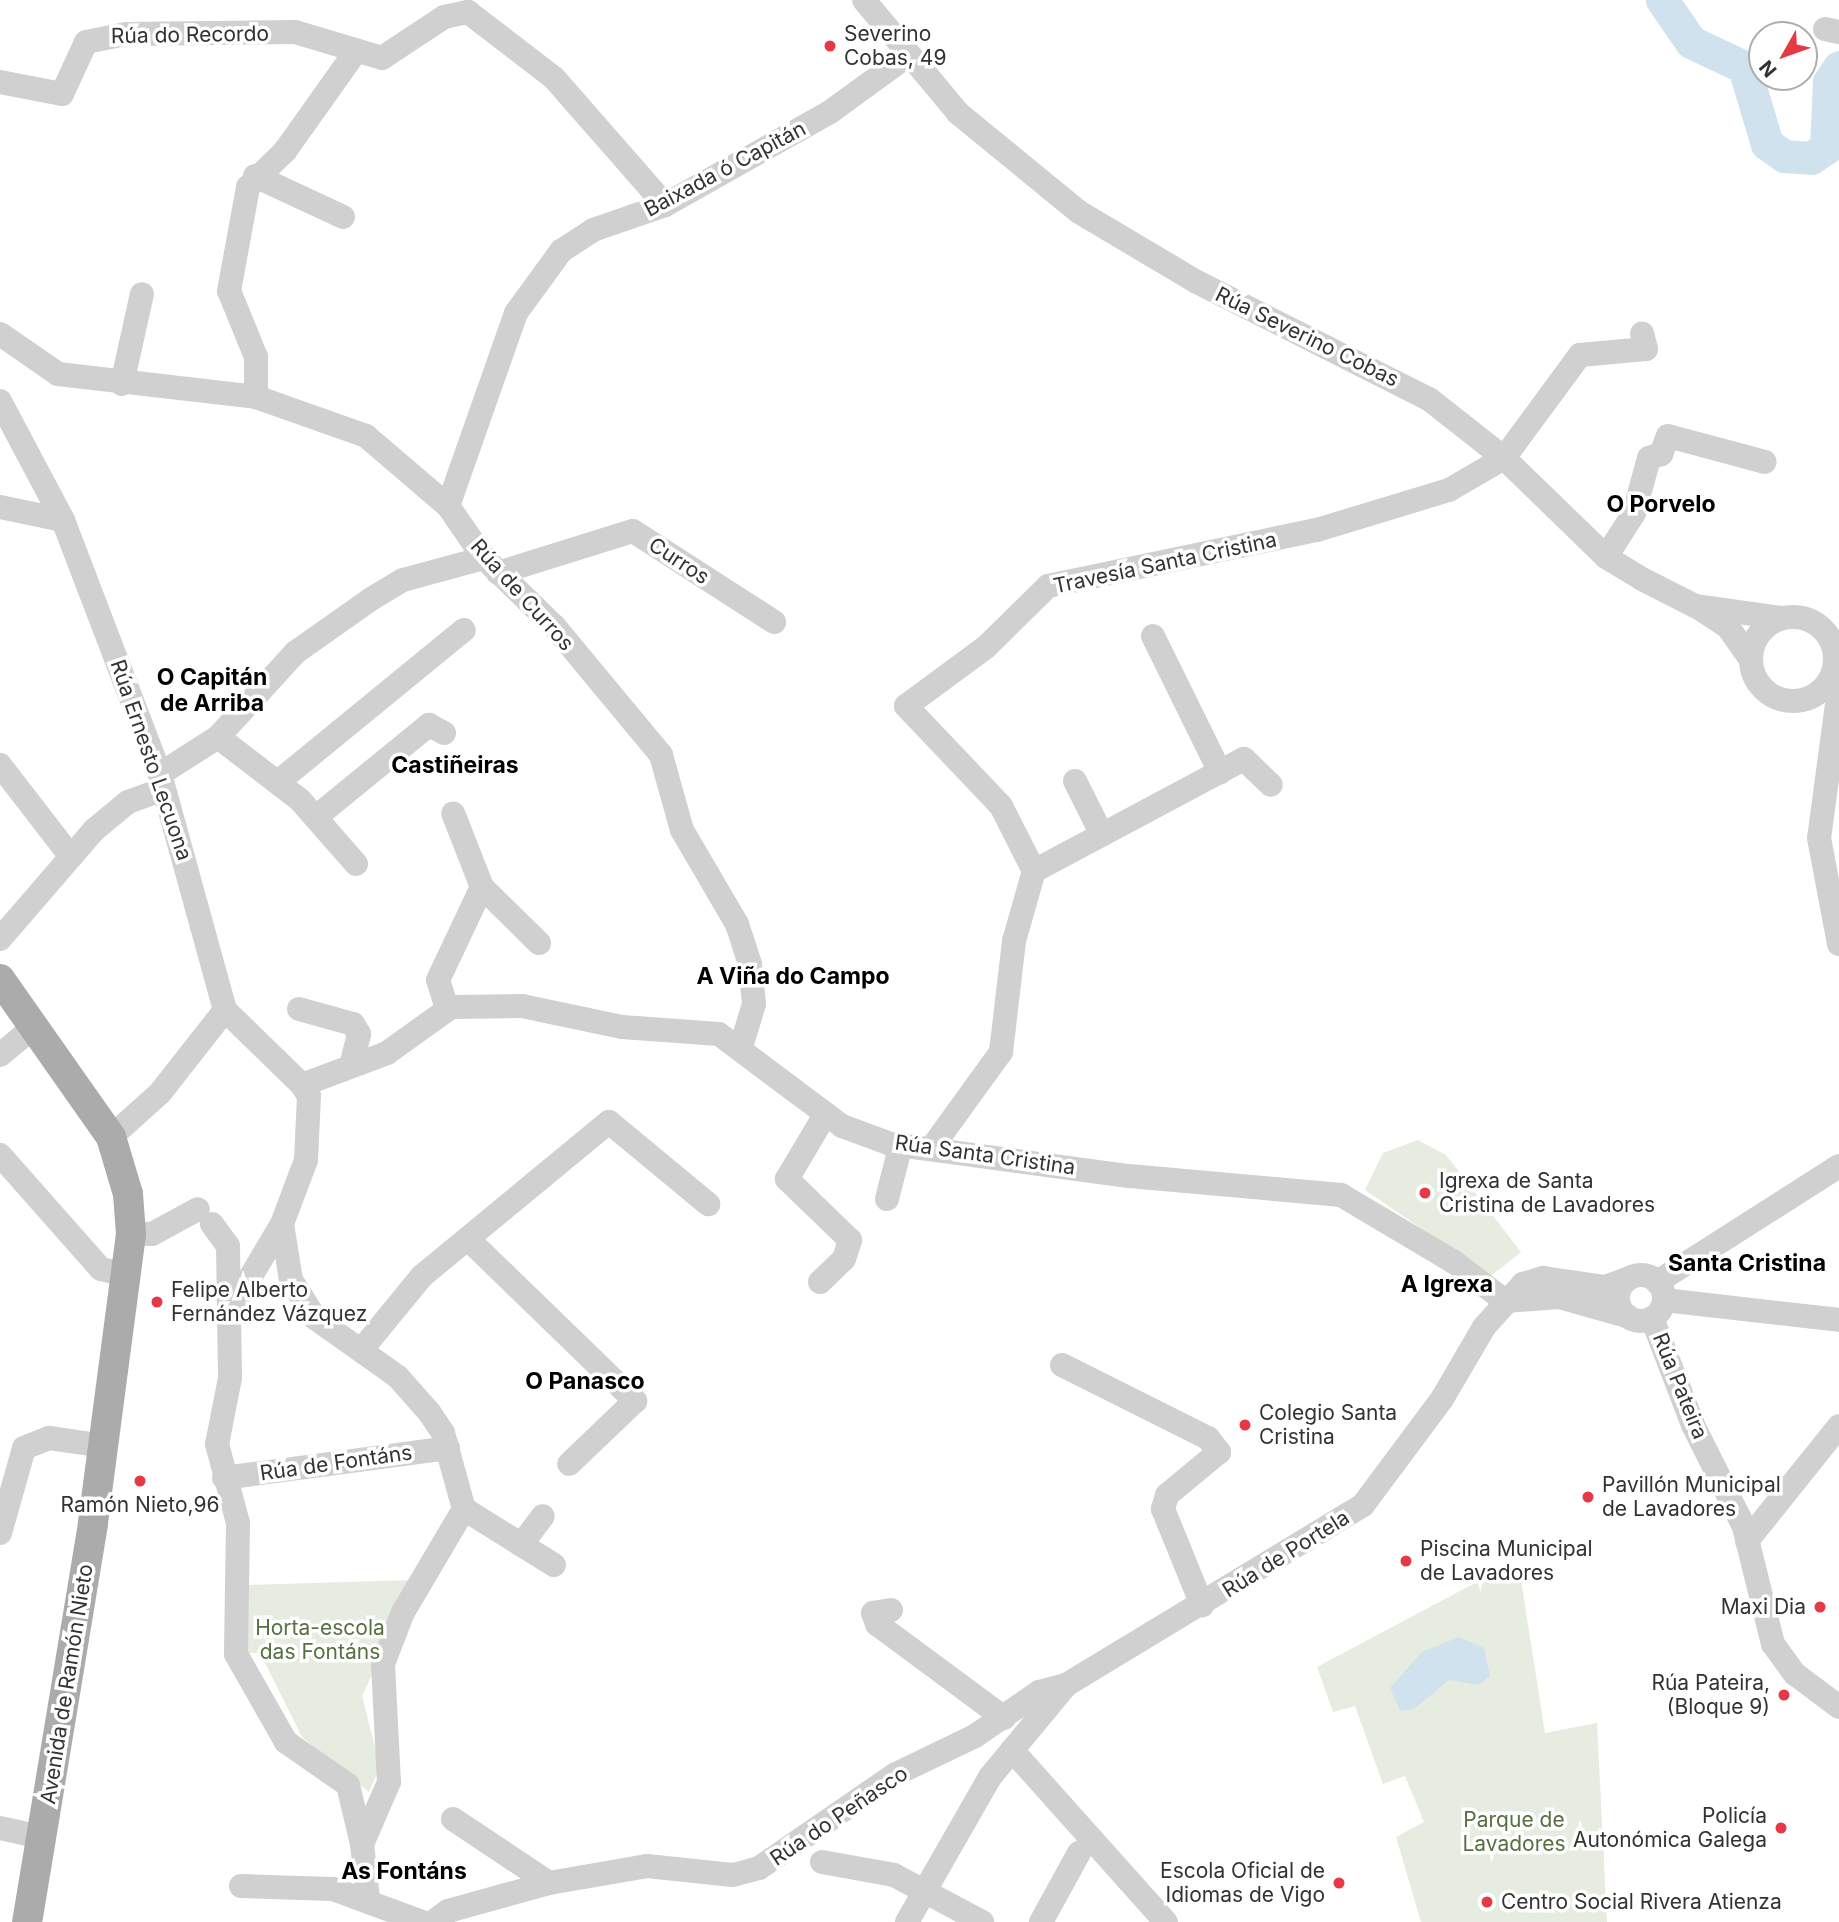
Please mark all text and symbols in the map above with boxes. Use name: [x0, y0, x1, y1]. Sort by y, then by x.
street label: Rúa do Recordo: [111, 21, 269, 49]
place label: Severino Cobas, 49: [844, 21, 946, 71]
north arrow: [1748, 21, 1818, 91]
marker: Severino Cobas, 49: [822, 38, 838, 54]
text: N: [1755, 56, 1782, 81]
street label: Baixada ó Capitán: [640, 116, 810, 222]
street label: Rúa Severino Cobas: [1211, 282, 1403, 392]
district label: O Porvelo: [1606, 490, 1716, 518]
street label: Travesía Santa Cristina: [1051, 527, 1279, 599]
street label: Curros: [644, 532, 714, 590]
street label: Rúa de Curros: [465, 534, 579, 656]
street label: Rúa Ernesto Lecuona: [105, 656, 197, 864]
district label: O Capitán de Arriba: [157, 663, 267, 717]
district label: Castiñeiras: [391, 751, 519, 779]
district label: A Viña do Campo: [696, 962, 890, 990]
street label: Rúa Santa Cristina: [893, 1130, 1077, 1180]
place label: Igrexa de Santa Cristina de Lavadores: [1439, 1168, 1655, 1218]
marker: Igrexa de Santa Cristina de Lavadores: [1417, 1185, 1433, 1201]
district label: Santa Cristina: [1668, 1249, 1826, 1277]
district label: A Igrexa: [1401, 1270, 1493, 1298]
place label: Felipe Alberto Fernández Vázquez: [171, 1277, 367, 1327]
marker: Felipe Alberto Fernández Vázquez: [149, 1294, 165, 1310]
street label: Rúa Pateira: [1647, 1329, 1713, 1443]
district label: O Panasco: [525, 1367, 645, 1395]
place label: Colegio Santa Cristina: [1259, 1400, 1397, 1450]
marker: Colegio Santa Cristina: [1237, 1417, 1253, 1433]
street label: Rúa de Fontáns: [258, 1440, 414, 1486]
place label: Pavillón Municipal de Lavadores: [1602, 1472, 1781, 1522]
marker: Ramón Nieto,96: [132, 1473, 148, 1489]
marker: Pavillón Municipal de Lavadores: [1580, 1489, 1596, 1505]
place label: Ramón Nieto,96: [61, 1492, 219, 1518]
street label: Rúa de Portela: [1218, 1505, 1354, 1603]
place label: Piscina Municipal de Lavadores: [1420, 1536, 1593, 1586]
marker: Piscina Municipal de Lavadores: [1398, 1553, 1414, 1569]
street label: Avenida de Ramón Nieto: [36, 1562, 98, 1806]
place label: Maxi Dia: [1721, 1594, 1806, 1620]
marker: Maxi Dia: [1812, 1599, 1828, 1615]
park label: Horta-escola das Fontáns: [255, 1615, 385, 1665]
place label: Rúa Pateira, (Bloque 9): [1651, 1670, 1770, 1720]
marker: Rúa Pateira, (Bloque 9): [1776, 1687, 1792, 1703]
street label: Rúa do Peñasco: [765, 1761, 913, 1871]
place label: Policía Autonómica Galega: [1573, 1803, 1767, 1853]
park label: Parque de Lavadores: [1462, 1807, 1566, 1857]
marker: Policía Autonómica Galega: [1773, 1820, 1789, 1836]
district label: As Fontáns: [341, 1857, 467, 1885]
place label: Escola Oficial de Idiomas de Vigo: [1160, 1858, 1325, 1908]
marker: Escola Oficial de Idiomas de Vigo: [1331, 1875, 1347, 1891]
place label: Centro Social Rivera Atienza: [1501, 1889, 1782, 1915]
marker: Centro Social Rivera Atienza: [1479, 1894, 1495, 1910]

